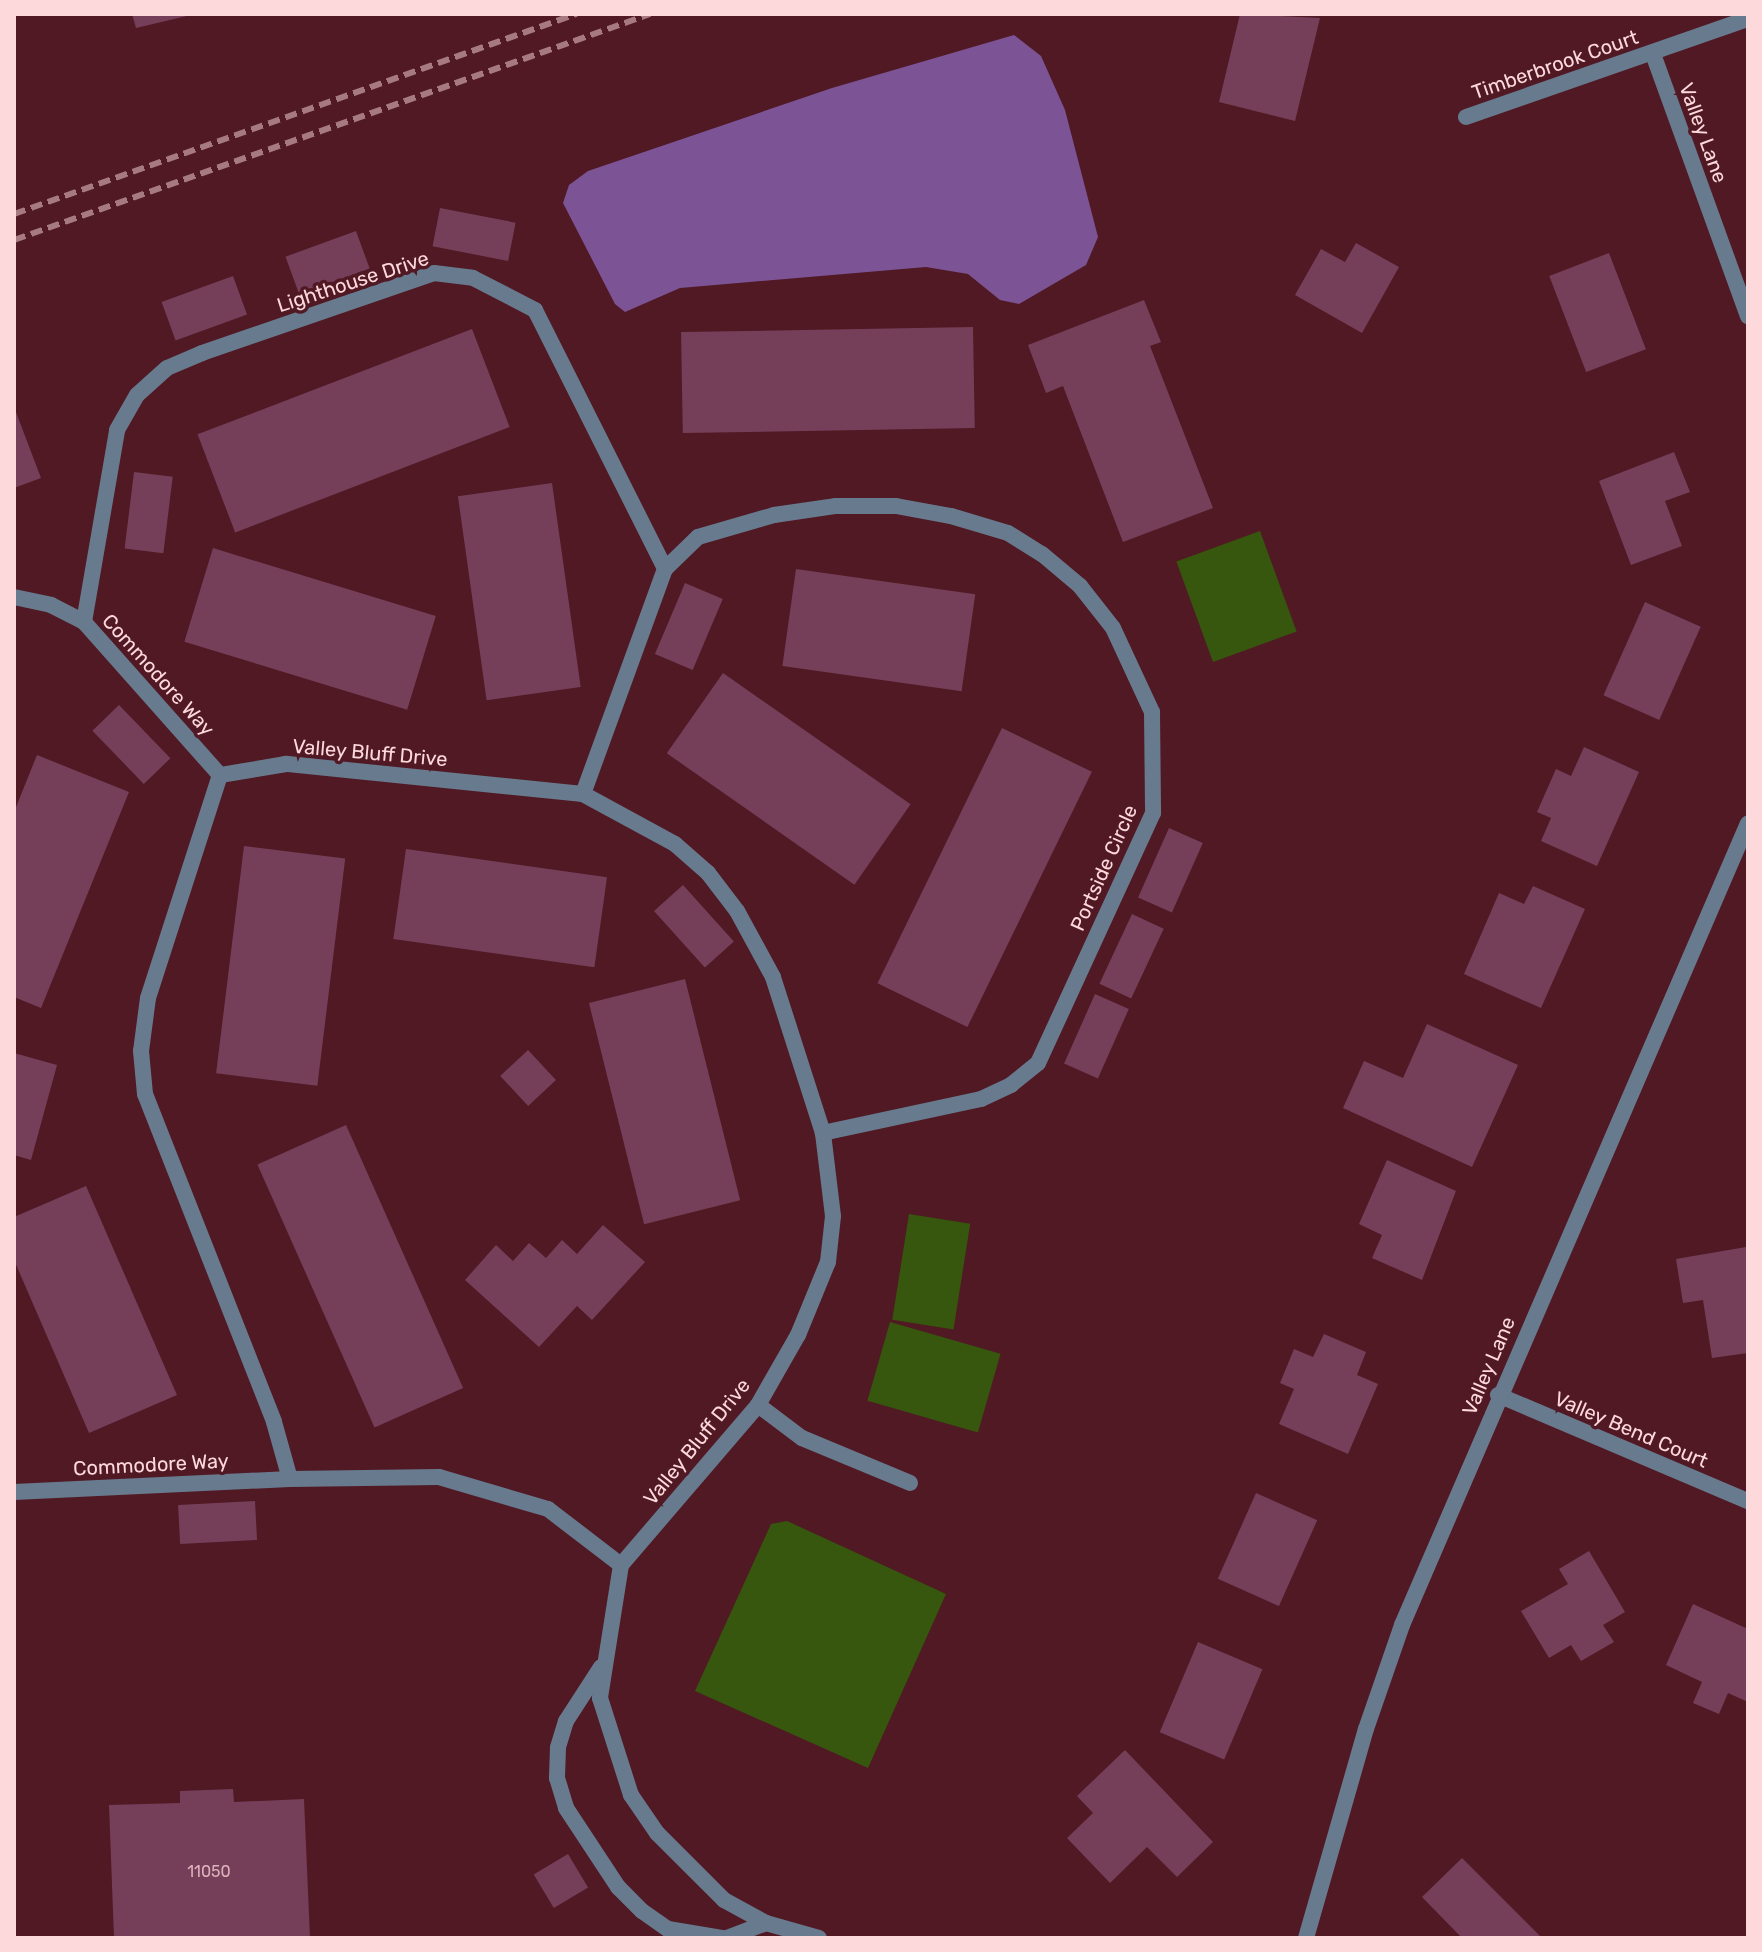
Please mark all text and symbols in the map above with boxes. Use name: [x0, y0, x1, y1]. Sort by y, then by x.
street label: Timberbrook Court: [1469, 25, 1641, 105]
street label: Valley Lane: [1674, 80, 1732, 186]
street label: Lighthouse Drive: [274, 246, 432, 318]
street label: Commodore Way: [97, 609, 219, 741]
street label: Valley Bluff Drive: [291, 734, 449, 772]
street label: Portside Circle: [1066, 801, 1142, 935]
street label: Valley Lane: [1457, 1313, 1521, 1419]
street label: Valley Bluff Drive: [638, 1374, 756, 1510]
street label: Valley Bend Court: [1550, 1387, 1712, 1473]
street label: Commodore Way: [72, 1449, 230, 1481]
house number: 11050: [187, 1862, 231, 1882]

